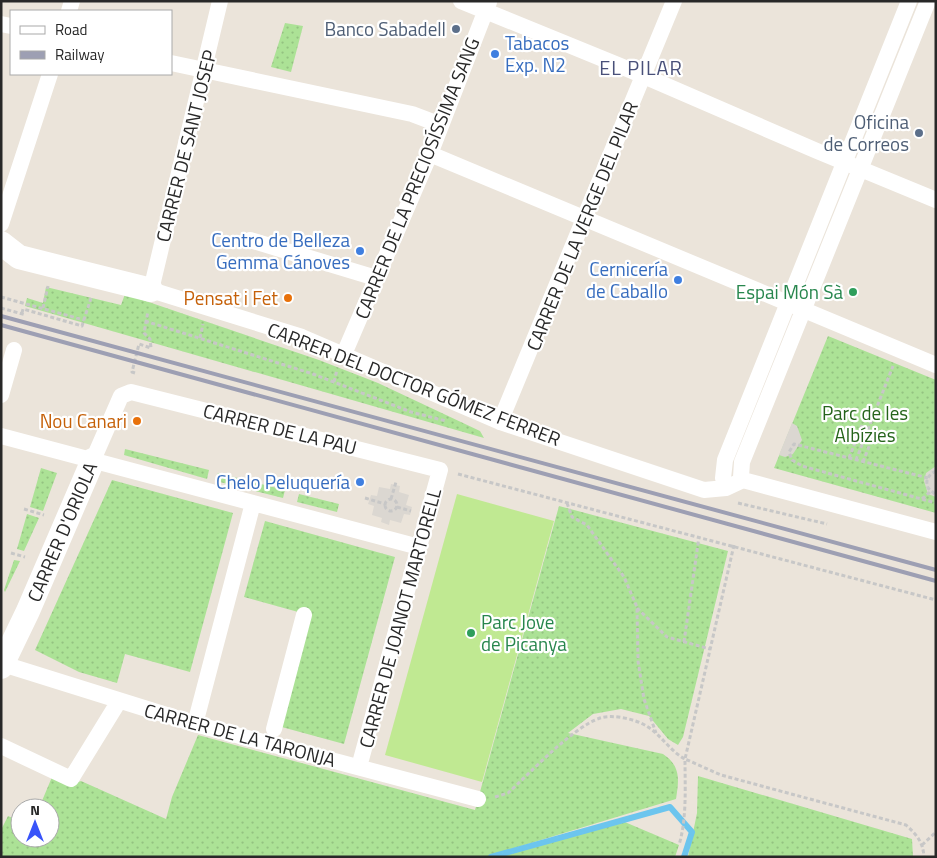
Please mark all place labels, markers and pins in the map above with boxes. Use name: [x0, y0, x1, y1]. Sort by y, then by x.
place label: Banco Sabadell: [324, 14, 446, 43]
marker: Banco Sabadell: [450, 23, 462, 35]
place label: Tabacos Exp. N2: [505, 28, 570, 79]
marker: Tabacos Exp. N2: [489, 48, 501, 60]
place label: Oficina de Correos: [824, 107, 909, 158]
marker: Oficina de Correos: [913, 127, 925, 139]
place label: Centro de Belleza Gemma Cánoves: [211, 225, 350, 276]
marker: Centro de Belleza Gemma Cánoves: [354, 245, 366, 257]
place label: Cernicería de Caballo: [586, 254, 668, 305]
marker: Cernicería de Caballo: [672, 274, 684, 286]
place label: Espai Món Sà: [736, 277, 843, 306]
place label: Pensat i Fet: [184, 283, 278, 312]
marker: Espai Món Sà: [847, 286, 859, 298]
marker: Pensat i Fet: [282, 292, 294, 304]
place label: Nou Canari: [40, 406, 127, 435]
marker: Nou Canari: [131, 415, 143, 427]
place label: Chelo Peluquería: [216, 467, 350, 496]
marker: Chelo Peluquería: [354, 476, 366, 488]
place label: Parc Jove de Picanya: [481, 607, 567, 658]
marker: Parc Jove de Picanya: [465, 627, 477, 639]

